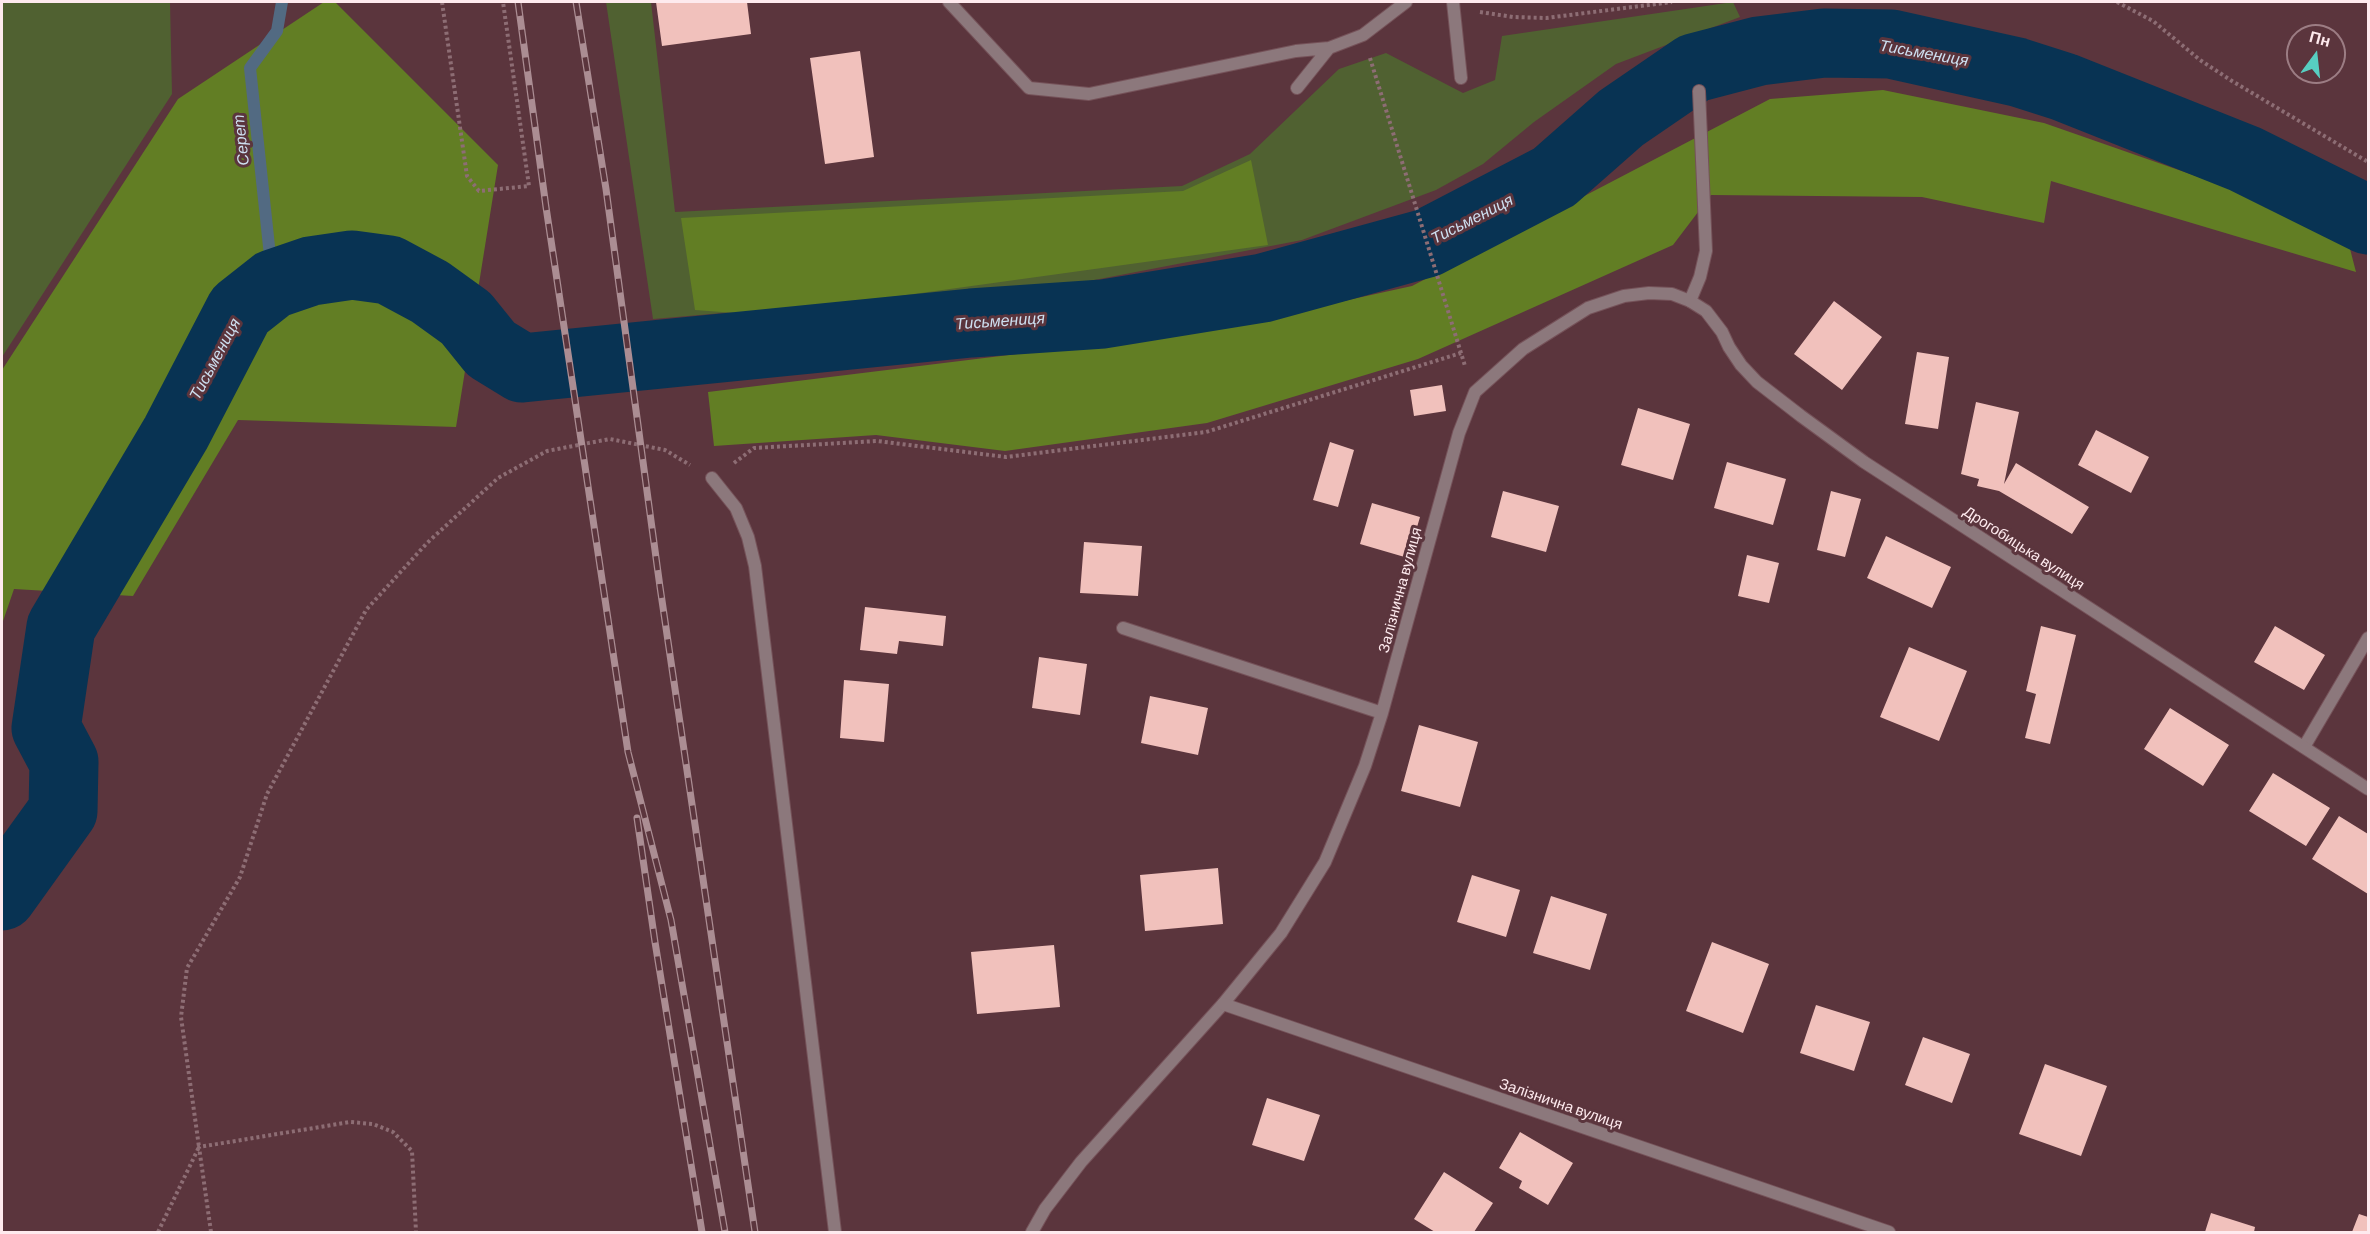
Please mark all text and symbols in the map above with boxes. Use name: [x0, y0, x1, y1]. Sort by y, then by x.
north arrow: [2286, 24, 2346, 84]
text: Пн: [2308, 26, 2333, 50]
water label: Тисьмениця: [1878, 36, 1970, 70]
water label: Серет: [229, 113, 253, 167]
water label: Тисьмениця: [1428, 190, 1516, 248]
water label: Тисьмениця: [955, 308, 1045, 334]
water label: Тисьмениця: [185, 315, 245, 403]
street label: Дрогобицька вулиця: [1960, 502, 2088, 594]
street label: Залізнична вулиця: [1375, 525, 1425, 655]
street label: Залізнична вулиця: [1497, 1074, 1625, 1134]

